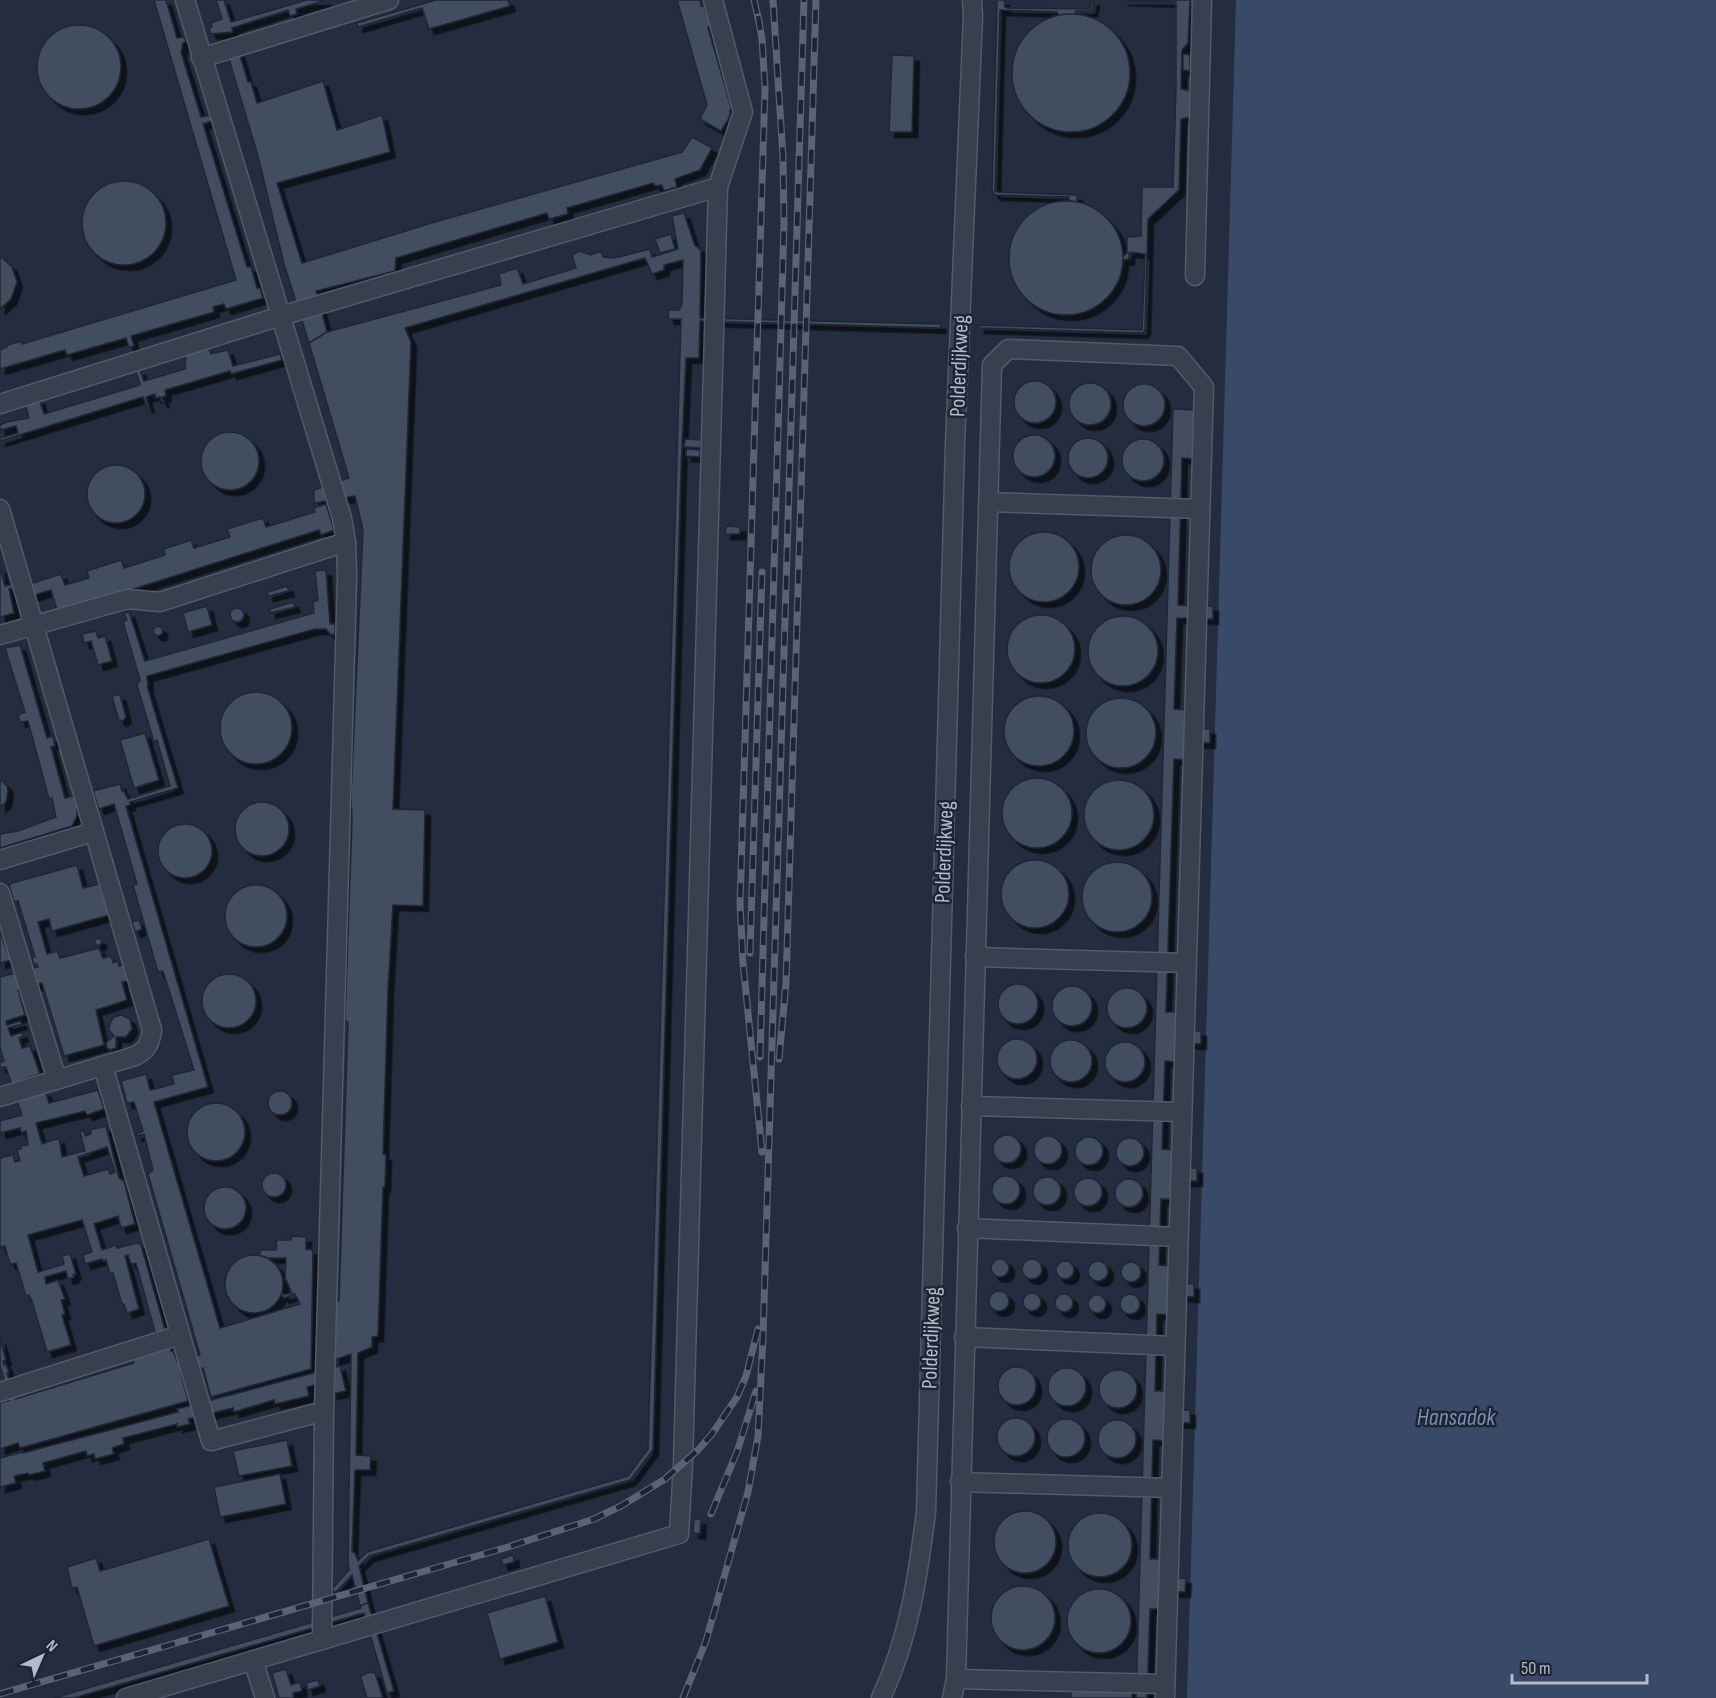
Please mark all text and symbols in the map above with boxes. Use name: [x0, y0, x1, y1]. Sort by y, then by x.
street label: Polderdijkweg: [944, 314, 975, 418]
street label: Polderdijkweg: [929, 800, 960, 904]
street label: Polderdijkweg: [916, 1286, 947, 1390]
water label: Hansadok: [1417, 1403, 1496, 1432]
north arrow: [12, 1626, 72, 1686]
text: N: [42, 1636, 61, 1656]
scale bar: [1512, 1647, 1647, 1685]
text: 50 m: [1521, 1658, 1551, 1679]

